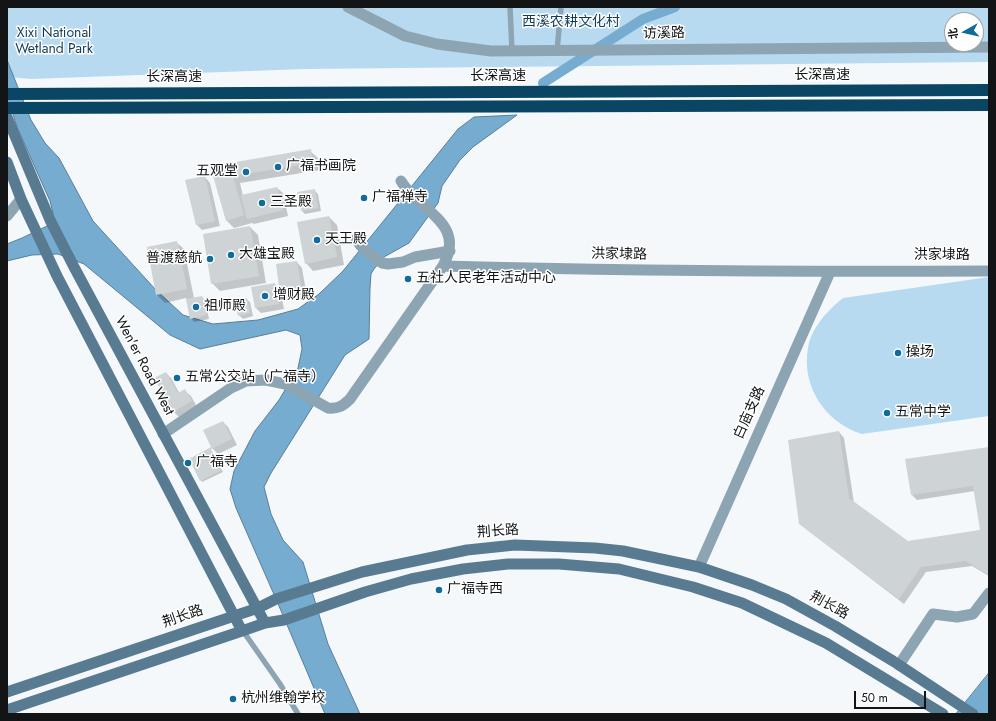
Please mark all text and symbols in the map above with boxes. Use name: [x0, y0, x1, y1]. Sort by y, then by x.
north arrow: [944, 12, 984, 52]
park label: 西溪农耕文化村: [522, 15, 620, 31]
street label: 访溪路: [643, 25, 685, 43]
park label: Xixi National Wetland Park: [15, 26, 93, 58]
text: 北: [944, 27, 962, 40]
street label: 长深高速: [794, 68, 850, 84]
street label: 长深高速: [470, 69, 526, 85]
street label: 长深高速: [146, 70, 202, 86]
place label: 广福书画院: [286, 159, 356, 175]
marker: 广福书画院: [273, 162, 283, 172]
place label: 五观堂: [196, 164, 238, 180]
marker: 五观堂: [241, 167, 251, 177]
place label: 广福禅寺: [372, 190, 428, 206]
marker: 广福禅寺: [359, 193, 369, 203]
place label: 三圣殿: [270, 195, 312, 211]
marker: 三圣殿: [257, 198, 267, 208]
place label: 天王殿: [325, 232, 367, 248]
marker: 天王殿: [312, 235, 322, 245]
street label: 洪家埭路: [591, 246, 647, 264]
place label: 大雄宝殿: [239, 247, 295, 263]
street label: 洪家埭路: [914, 248, 970, 264]
marker: 大雄宝殿: [226, 250, 236, 260]
place label: 普渡慈航: [146, 251, 202, 267]
marker: 普渡慈航: [205, 254, 215, 264]
place label: 五社人民老年活动中心: [416, 271, 556, 287]
marker: 五社人民老年活动中心: [403, 274, 413, 284]
place label: 增财殿: [273, 288, 315, 304]
marker: 增财殿: [260, 291, 270, 301]
place label: 祖师殿: [204, 299, 246, 315]
marker: 祖师殿: [191, 302, 201, 312]
street label: Wen'er Road West: [111, 314, 177, 418]
place label: 操场: [906, 345, 934, 361]
marker: 操场: [893, 348, 903, 358]
place label: 五常公交站（广福寺）: [185, 370, 325, 386]
marker: 五常公交站（广福寺）: [172, 373, 182, 383]
street label: 白庙支路: [731, 384, 769, 442]
place label: 五常中学: [895, 405, 951, 421]
marker: 五常中学: [882, 408, 892, 418]
place label: 广福寺: [196, 455, 238, 471]
marker: 广福寺: [183, 458, 193, 468]
street label: 荆长路: [476, 522, 520, 542]
place label: 广福寺西: [447, 582, 503, 598]
marker: 广福寺西: [434, 585, 444, 595]
street label: 荆长路: [807, 588, 851, 624]
street label: 荆长路: [160, 602, 206, 632]
scale bar: [856, 683, 928, 709]
text: 50 m: [861, 689, 888, 707]
place label: 杭州维翰学校: [241, 691, 325, 707]
marker: 杭州维翰学校: [228, 694, 238, 704]

